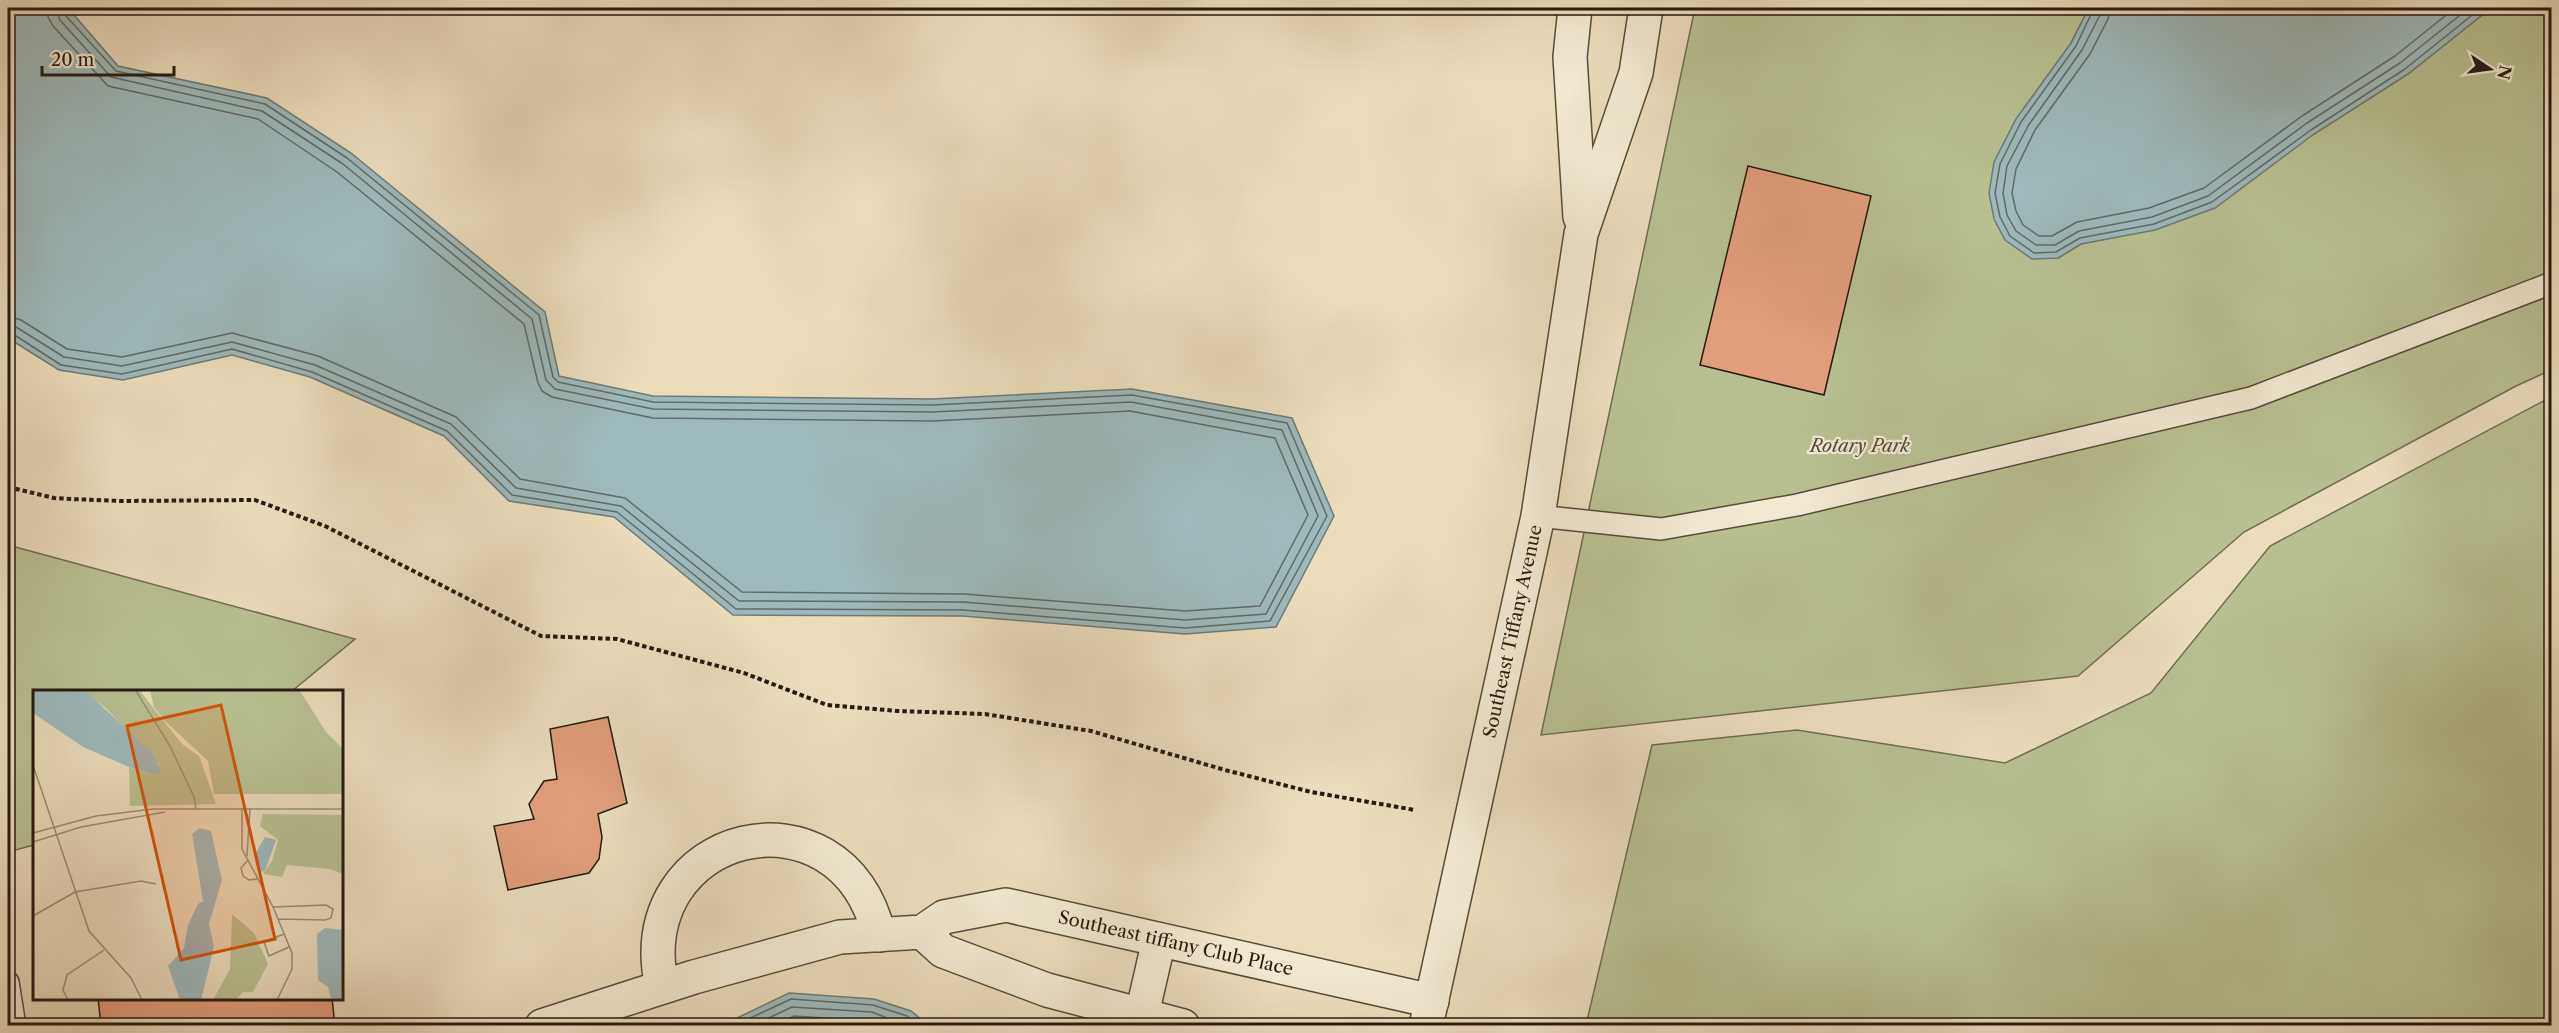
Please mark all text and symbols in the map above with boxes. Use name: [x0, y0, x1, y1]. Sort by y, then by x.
scale bar: [42, 39, 174, 77]
north arrow: [2460, 39, 2520, 99]
text: 20 m: [51, 49, 95, 71]
text: N: [2493, 63, 2516, 81]
park label: Rotary Park: [1808, 435, 1911, 457]
street label: Southeast Tiffany Avenue: [1479, 523, 1547, 740]
inset map: [33, 690, 344, 1000]
street label: Southeast tiffany Club Place: [1056, 906, 1295, 980]

